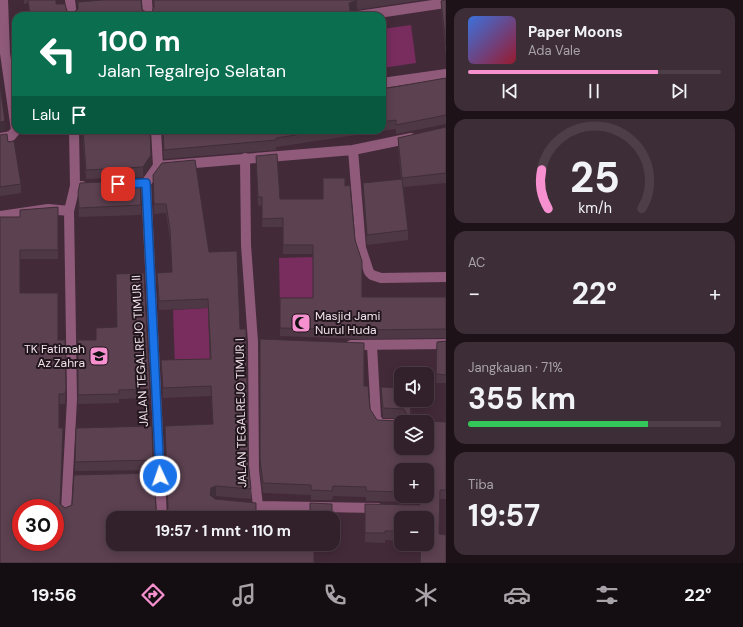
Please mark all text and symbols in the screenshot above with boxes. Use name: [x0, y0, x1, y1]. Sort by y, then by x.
text: Paper Moons: [528, 22, 623, 42]
text: 100 m: [98, 23, 181, 60]
icon: left: [32, 28, 84, 80]
text: Ada Vale: [528, 42, 580, 59]
text: Jalan Tegalrejo Selatan: [98, 59, 286, 83]
icon: previous: [499, 80, 521, 102]
icon: pause: [583, 80, 605, 102]
icon: next: [668, 80, 690, 102]
icon: arrive: [68, 104, 90, 126]
text: Lalu: [32, 105, 60, 125]
text: 25: [570, 151, 619, 205]
pin: [101, 167, 135, 201]
icon: arrive: [107, 173, 129, 195]
text: km/h: [578, 198, 611, 216]
text: AC: [468, 254, 485, 271]
text: 22°: [572, 274, 617, 313]
street label: JALAN TEGALREJO TIMUR II: [128, 275, 152, 427]
text: −: [468, 279, 480, 308]
text: +: [709, 279, 721, 308]
place label: Masjid Jami Nurul Huda: [315, 308, 380, 338]
mosque icon: Masjid Jami Nurul Huda: [290, 312, 312, 334]
street label: JALAN TEGALREJO TIMUR I: [232, 338, 250, 488]
place label: TK Fatimah Az Zahra: [24, 341, 85, 371]
school or university icon: TK Fatimah Az Zahra: [88, 345, 110, 367]
text: Jangkauan · 71%: [468, 359, 563, 376]
map controls: [394, 367, 434, 551]
button: sound: [394, 367, 434, 407]
text: 355 km: [468, 379, 576, 418]
button: layers: [394, 415, 434, 455]
position arrow: [139, 455, 181, 497]
button: +: [394, 463, 434, 503]
text: Tiba: [468, 476, 494, 493]
text: 19:57: [468, 496, 540, 535]
speed limit sign: 30: [12, 499, 64, 551]
button: −: [394, 511, 434, 551]
text: 19:57 · 1 mnt · 110 m: [155, 521, 291, 541]
icon: directions: [139, 581, 167, 609]
icon: music: [230, 581, 258, 609]
icon: phone: [321, 581, 349, 609]
icon: climate: [412, 581, 440, 609]
icon: car: [503, 581, 531, 609]
icon: filters: [593, 581, 621, 609]
text: 19:56: [31, 583, 77, 607]
text: 22°: [684, 583, 712, 607]

